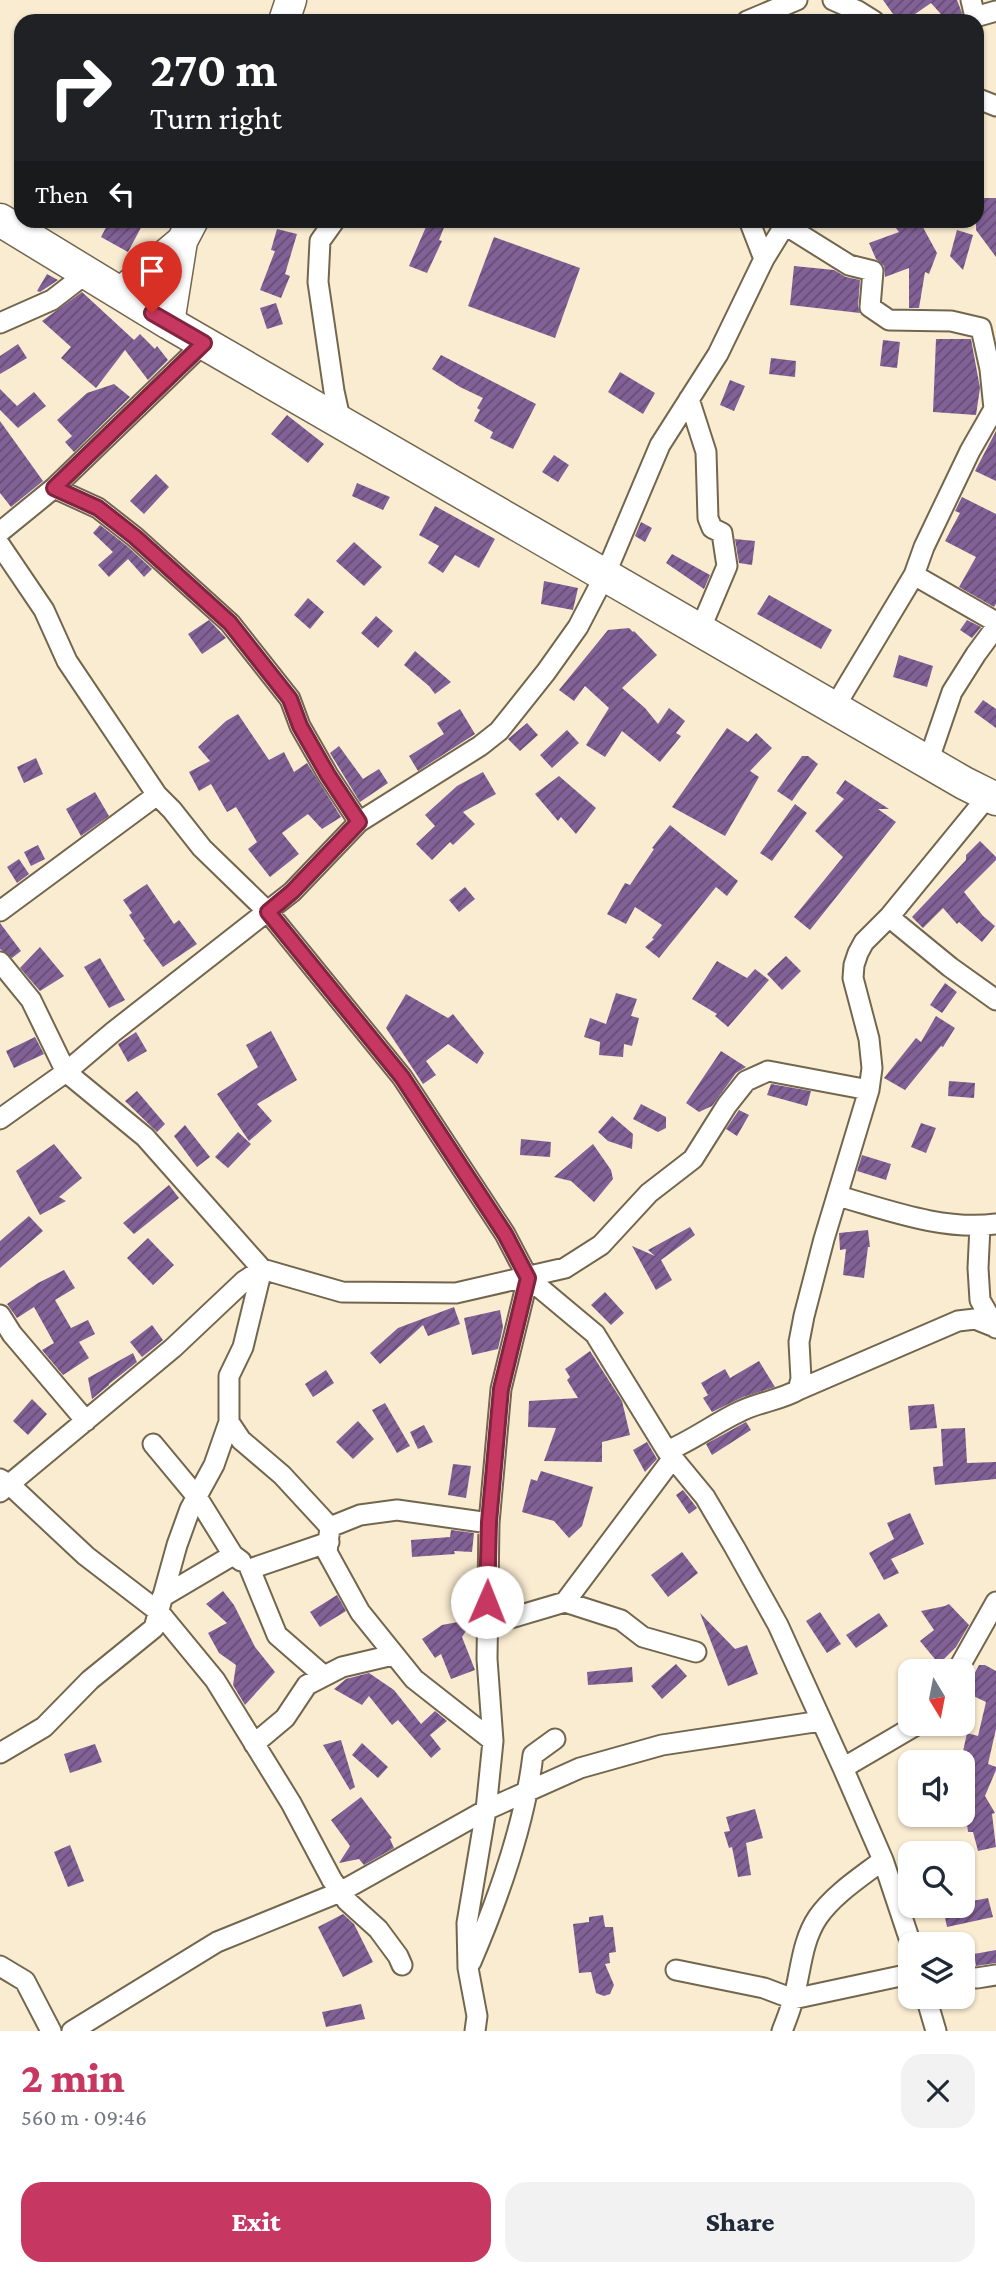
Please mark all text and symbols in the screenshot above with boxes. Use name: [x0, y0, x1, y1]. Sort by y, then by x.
icon: right: [35, 42, 126, 133]
text: 270 m: [150, 42, 278, 97]
text: Turn right: [150, 100, 282, 136]
icon: left: [103, 175, 141, 213]
text: Then: [35, 180, 89, 209]
pin: [122, 241, 182, 313]
icon: arrive: [133, 252, 171, 290]
position arrow: [450, 1565, 524, 1639]
north arrow: [898, 1659, 975, 1736]
map controls: [898, 1659, 975, 2009]
button: sound: [898, 1750, 975, 1827]
button: search: [898, 1841, 975, 1918]
button: layers: [898, 1932, 975, 2009]
text: 2 min: [21, 2054, 125, 2101]
button: close: [901, 2054, 975, 2128]
text: 560 m · 09:46: [21, 2104, 147, 2130]
button: Exit: [21, 2182, 491, 2262]
button: Share: [505, 2182, 975, 2262]

